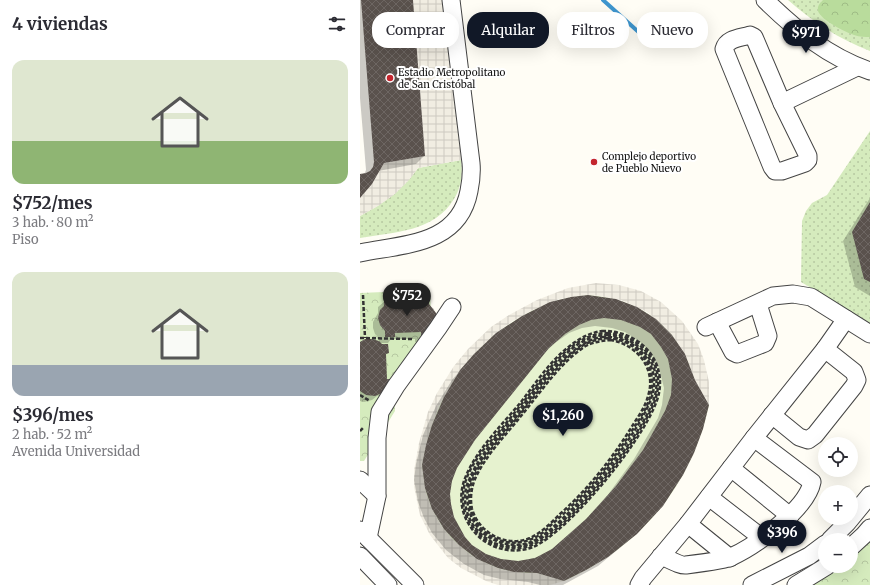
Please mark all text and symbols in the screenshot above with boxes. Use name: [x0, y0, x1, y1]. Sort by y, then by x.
chip: Comprar: [372, 12, 459, 48]
chip: Alquilar: [467, 12, 549, 48]
chip: Filtros: [557, 12, 629, 48]
chip: Nuevo: [637, 12, 708, 48]
text: 4 viviendas: [12, 13, 108, 35]
icon: filters: [326, 13, 348, 35]
pin: $971: [782, 20, 830, 54]
text: $971: [791, 24, 821, 41]
place label: Estadio Metropolitano de San Cristóbal: [398, 66, 506, 91]
marker: Estadio Metropolitano de San Cristóbal: [385, 73, 395, 83]
icon: home: [144, 86, 216, 158]
place label: Complejo deportivo de Pueblo Nuevo: [602, 150, 696, 175]
marker: Complejo deportivo de Pueblo Nuevo: [589, 157, 599, 167]
text: $752/mes: [12, 192, 93, 214]
text: 3 hab. · 80 m²: [12, 214, 93, 231]
text: Piso: [12, 231, 39, 248]
pin: $752: [383, 283, 431, 317]
text: $752: [392, 287, 422, 304]
icon: home: [144, 298, 216, 370]
pin: $1,260: [530, 403, 596, 437]
text: $396/mes: [12, 404, 94, 426]
text: $1,260: [542, 407, 584, 424]
text: 2 hab. · 52 m²: [12, 426, 92, 443]
map controls: [818, 437, 858, 573]
button: locate: [818, 437, 858, 477]
text: Avenida Universidad: [12, 443, 140, 460]
button: +: [818, 485, 858, 525]
pin: $396: [758, 520, 806, 554]
text: $396: [766, 524, 798, 541]
button: −: [818, 533, 858, 573]

